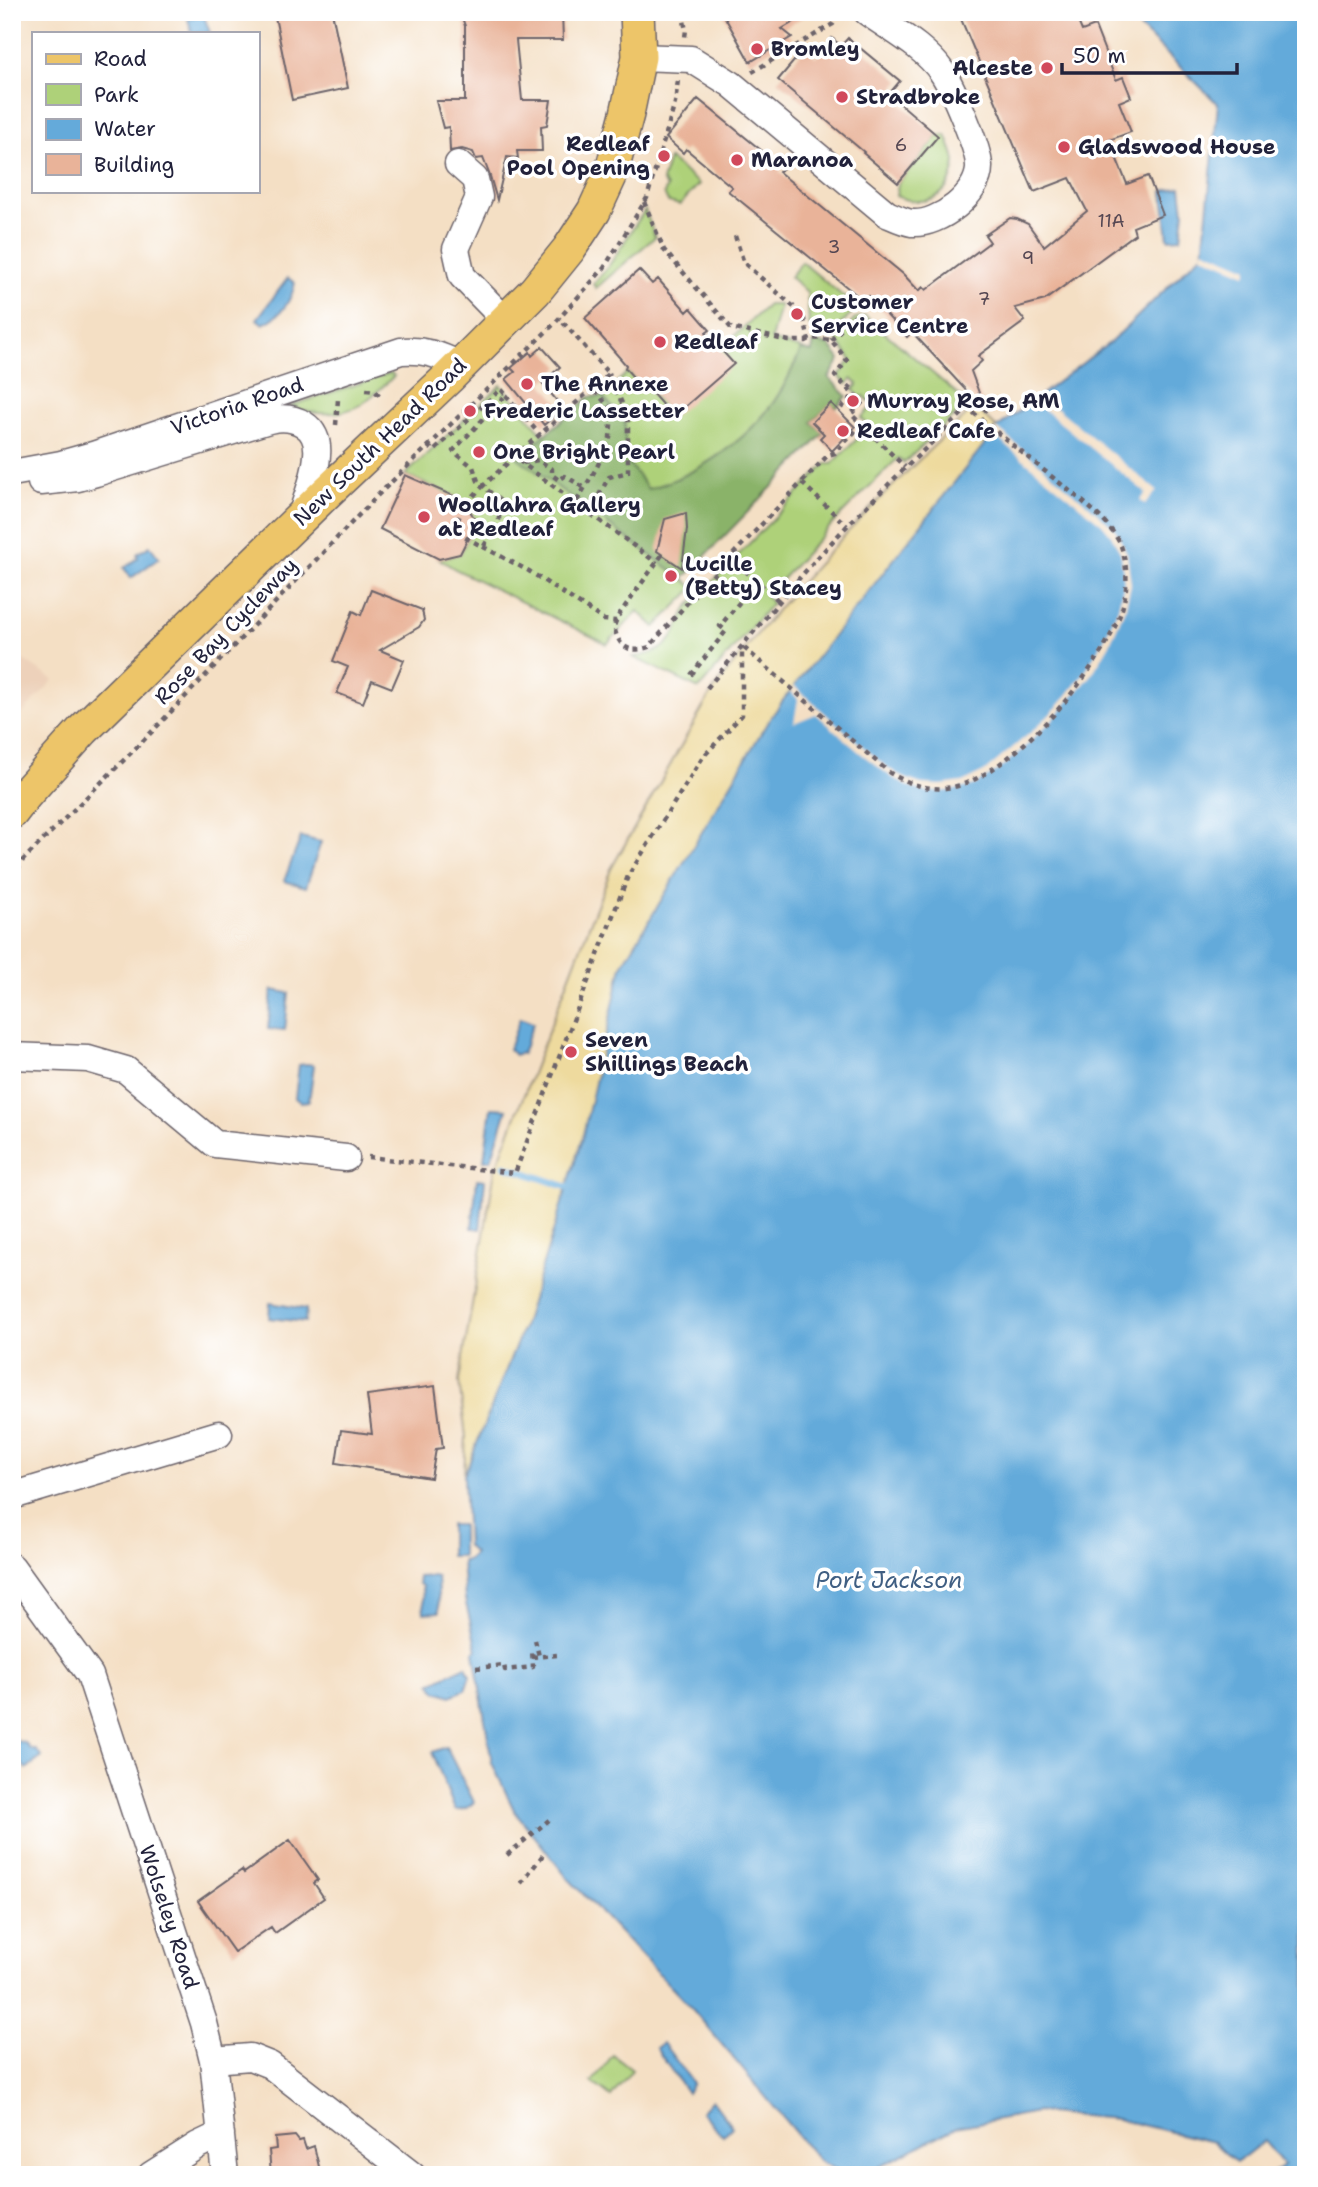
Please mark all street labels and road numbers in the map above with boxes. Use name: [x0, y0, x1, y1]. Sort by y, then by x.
street label: New South Head Road: [287, 352, 473, 532]
street label: Victoria Road: [167, 370, 307, 442]
street label: Rose Bay Cycleway: [148, 551, 304, 711]
street label: Wolseley Road: [133, 1841, 205, 1993]

